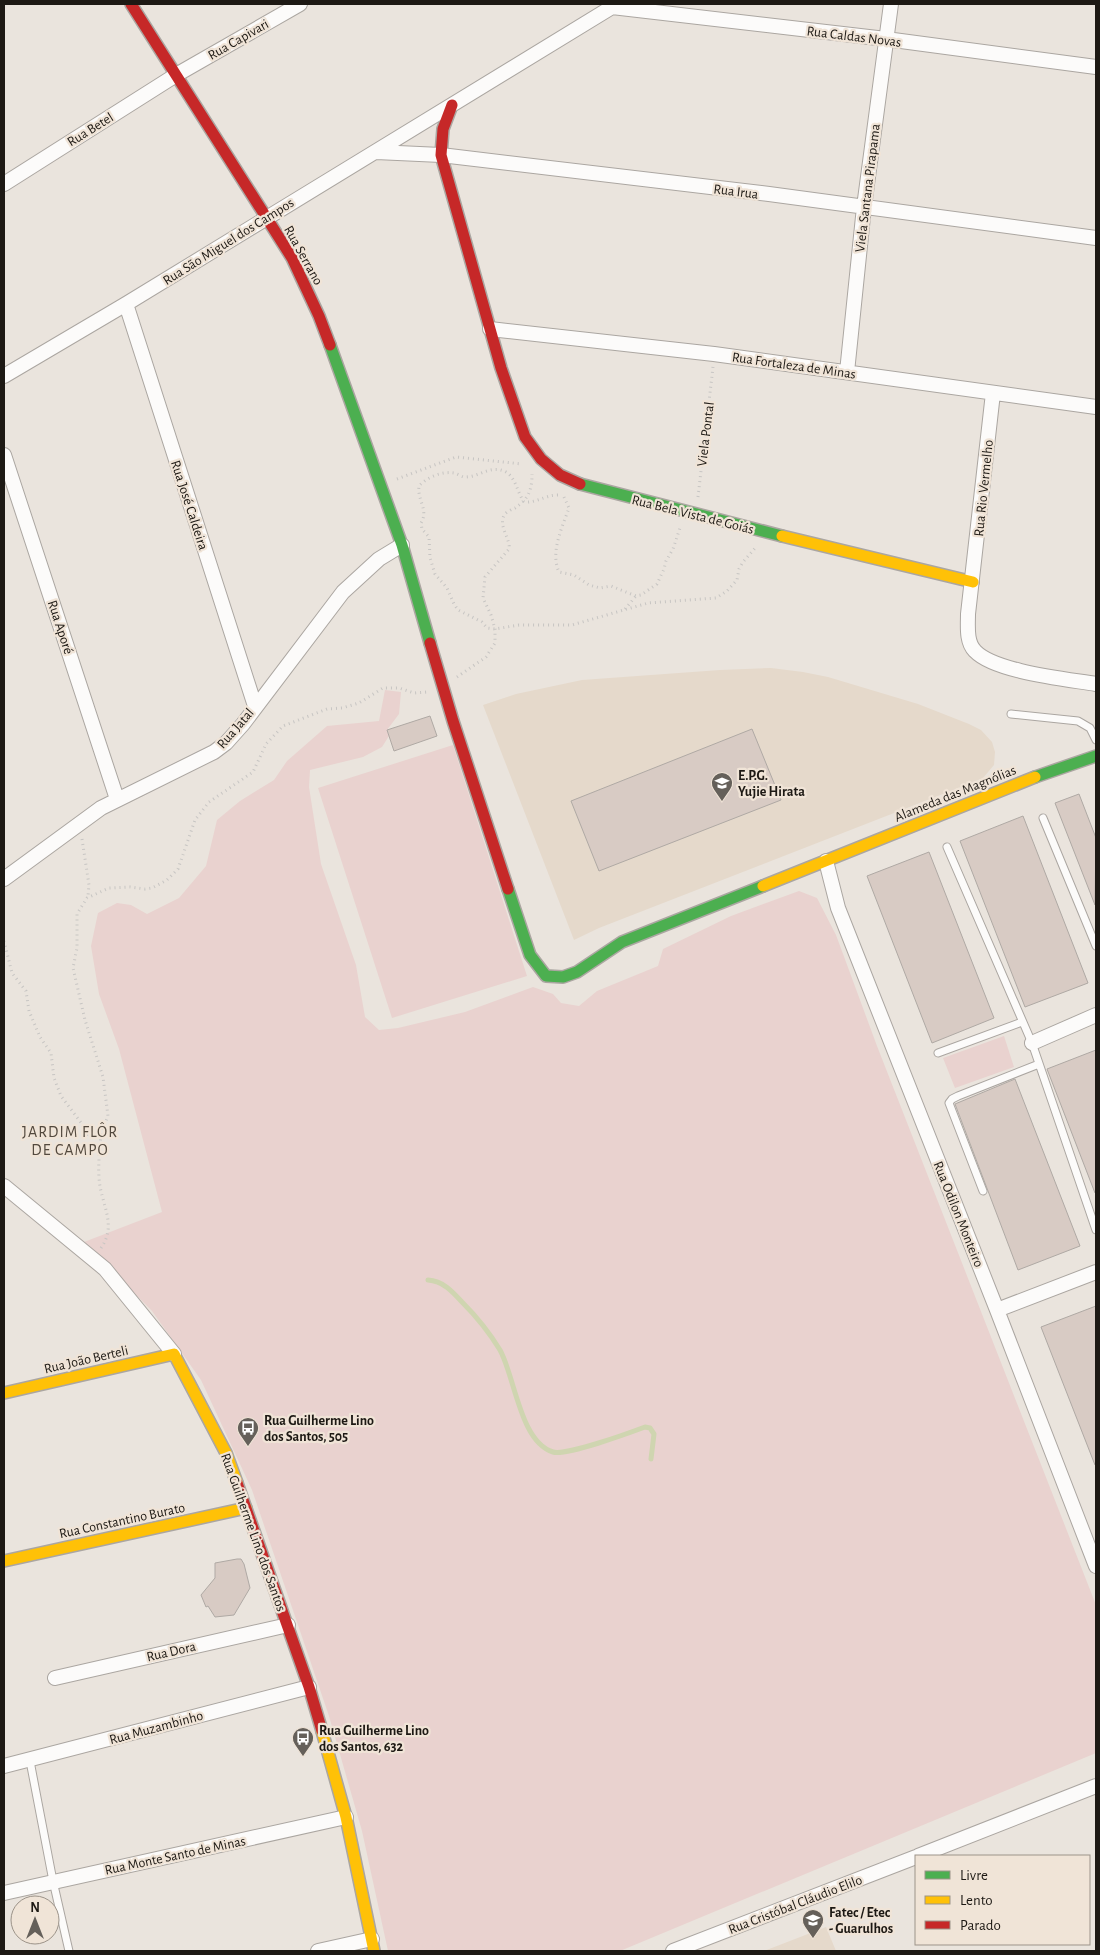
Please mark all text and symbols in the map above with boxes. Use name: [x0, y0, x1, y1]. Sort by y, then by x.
street label: Rua Capivari: [206, 17, 271, 63]
street label: Rua Caldas Novas: [806, 24, 902, 50]
street label: Rua Betel: [65, 110, 116, 149]
street label: Viela Santana Pirapama: [853, 123, 883, 253]
street label: Rua Irua: [713, 182, 760, 202]
street label: Rua São Miguel dos Campos: [161, 196, 297, 288]
street label: Rua Serrano: [281, 223, 325, 288]
street label: Rua Fortaleza de Minas: [731, 350, 857, 382]
street label: Viela Pontal: [695, 401, 717, 467]
street label: Rua Rio Vermelho: [972, 439, 996, 537]
street label: Rua José Caldeira: [168, 459, 210, 552]
street label: Rua Bela Vista de Goiás: [630, 493, 755, 537]
street label: Rua Aporé: [45, 598, 75, 656]
street label: Rua Jatal: [215, 706, 257, 751]
street label: Alameda das Magnólias: [893, 763, 1018, 825]
place label: E.P.G. Yujie Hirata: [738, 769, 805, 799]
school or university icon: E.P.G. Yujie Hirata: [710, 771, 734, 802]
district label: JARDIM FLÔR DE CAMPO: [22, 1122, 118, 1158]
street label: Rua Odilon Monteiro: [930, 1159, 986, 1269]
street label: Rua João Berteli: [43, 1343, 130, 1376]
place label: Rua Guilherme Lino dos Santos, 505: [264, 1414, 374, 1444]
bus stop icon: Rua Guilherme Lino dos Santos, 505: [236, 1416, 260, 1447]
street label: Rua Guilherme Lino dos Santos: [218, 1451, 288, 1613]
street label: Rua Constantino Burato: [58, 1501, 187, 1541]
street label: Rua Dora: [145, 1639, 198, 1664]
street label: Rua Muzambinho: [108, 1709, 205, 1747]
place label: Rua Guilherme Lino dos Santos, 632: [319, 1724, 429, 1754]
bus stop icon: Rua Guilherme Lino dos Santos, 632: [291, 1726, 315, 1757]
street label: Rua Monte Santo de Minas: [103, 1834, 247, 1878]
legend: [915, 1855, 1090, 1945]
text: Livre: [960, 1868, 988, 1883]
street label: Rua Cristóbal Cláudio Elilo: [726, 1873, 864, 1937]
text: Lento: [960, 1893, 993, 1908]
north arrow: [10, 1895, 60, 1945]
text: N: [30, 1901, 40, 1915]
place label: Fatec / Etec - Guarulhos: [829, 1906, 893, 1936]
school or university icon: Fatec / Etec - Guarulhos: [801, 1908, 825, 1939]
text: Parado: [960, 1918, 1001, 1933]

